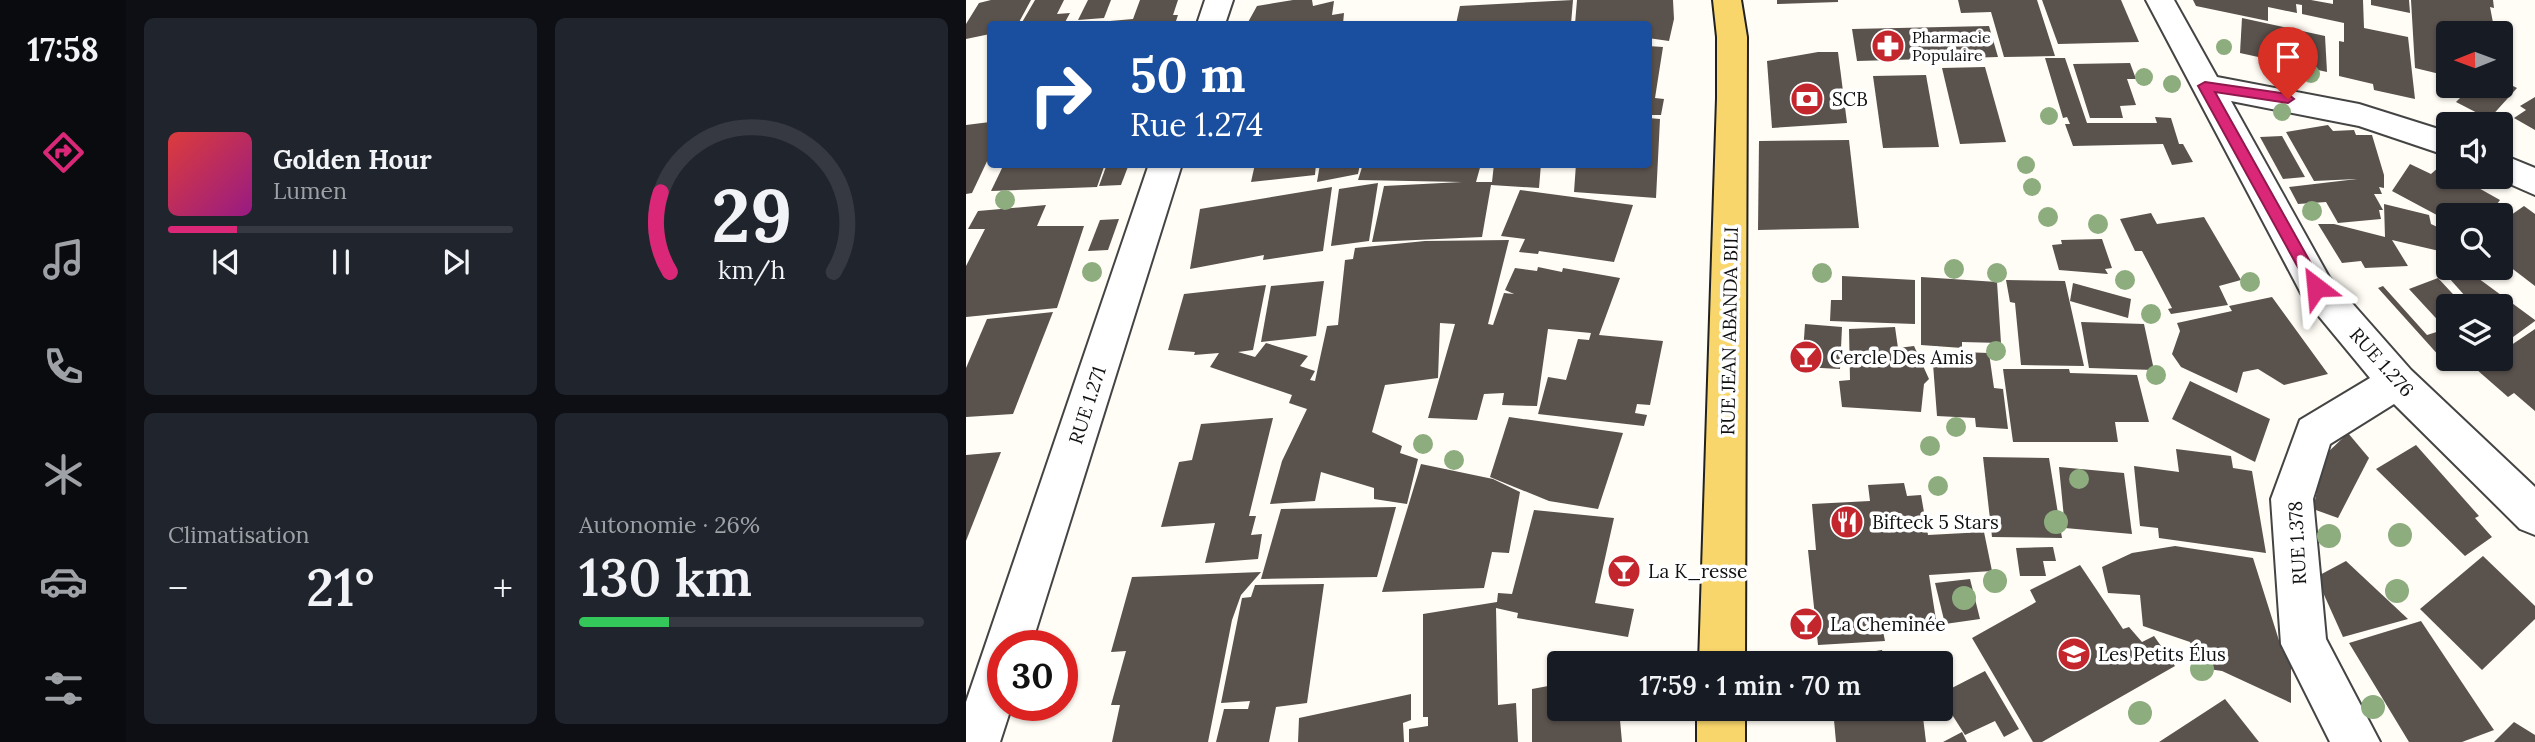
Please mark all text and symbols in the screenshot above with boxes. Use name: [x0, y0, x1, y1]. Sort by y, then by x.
north arrow: [2436, 21, 2513, 98]
map controls: [2436, 21, 2513, 371]
pharmacy icon: Pharmacie Populaire: [1869, 27, 1907, 65]
place label: Pharmacie Populaire: [1912, 27, 1991, 65]
pin: [2258, 27, 2318, 99]
text: 17:58: [27, 29, 99, 70]
icon: arrive: [2269, 38, 2307, 76]
text: 50 m: [1130, 43, 1246, 105]
icon: right: [1015, 49, 1106, 140]
bank icon: SCB: [1788, 80, 1826, 118]
place label: SCB: [1832, 87, 1868, 111]
text: Rue 1.274: [1130, 104, 1263, 145]
button: sound: [2436, 112, 2513, 189]
icon: directions: [39, 128, 88, 177]
text: Golden Hour: [273, 143, 432, 176]
text: 29: [711, 170, 792, 263]
text: Lumen: [273, 176, 347, 205]
button: search: [2436, 203, 2513, 280]
street label: RUE JEAN ABANDA BILI: [1715, 226, 1743, 436]
icon: music: [39, 235, 88, 284]
icon: previous: [207, 243, 245, 281]
icon: pause: [322, 243, 360, 281]
icon: next: [437, 243, 475, 281]
position arrow: [2279, 250, 2353, 324]
text: km/h: [718, 254, 785, 286]
button: layers: [2436, 294, 2513, 371]
street label: RUE 1.276: [2345, 323, 2419, 401]
bar icon: Cercle Des Amis: [1787, 338, 1825, 376]
icon: phone: [39, 342, 88, 391]
place label: Cercle Des Amis: [1830, 345, 1974, 369]
street label: RUE 1.271: [1063, 363, 1111, 447]
icon: climate: [39, 450, 88, 499]
street label: RUE 1.378: [2283, 500, 2311, 586]
restaurant icon: Bifteck 5 Stars: [1828, 503, 1866, 541]
text: Autonomie · 26%: [579, 510, 760, 539]
place label: Bifteck 5 Stars: [1872, 510, 1999, 534]
text: Climatisation: [168, 520, 310, 549]
text: 130 km: [579, 544, 752, 610]
bar icon: La K_resse: [1605, 552, 1643, 590]
text: 21°: [306, 554, 375, 620]
icon: car: [39, 557, 88, 606]
place label: La K_resse: [1648, 559, 1747, 583]
text: −: [168, 564, 188, 612]
text: +: [493, 564, 513, 612]
bar icon: La Cheminée: [1787, 605, 1825, 643]
place label: La Cheminée: [1830, 612, 1946, 636]
speed limit sign: 30: [987, 630, 1078, 721]
school or university icon: Les Petits Élus: [2055, 635, 2093, 673]
place label: Les Petits Élus: [2098, 642, 2226, 666]
icon: filters: [39, 664, 88, 713]
text: 17:59 · 1 min · 70 m: [1639, 669, 1861, 702]

